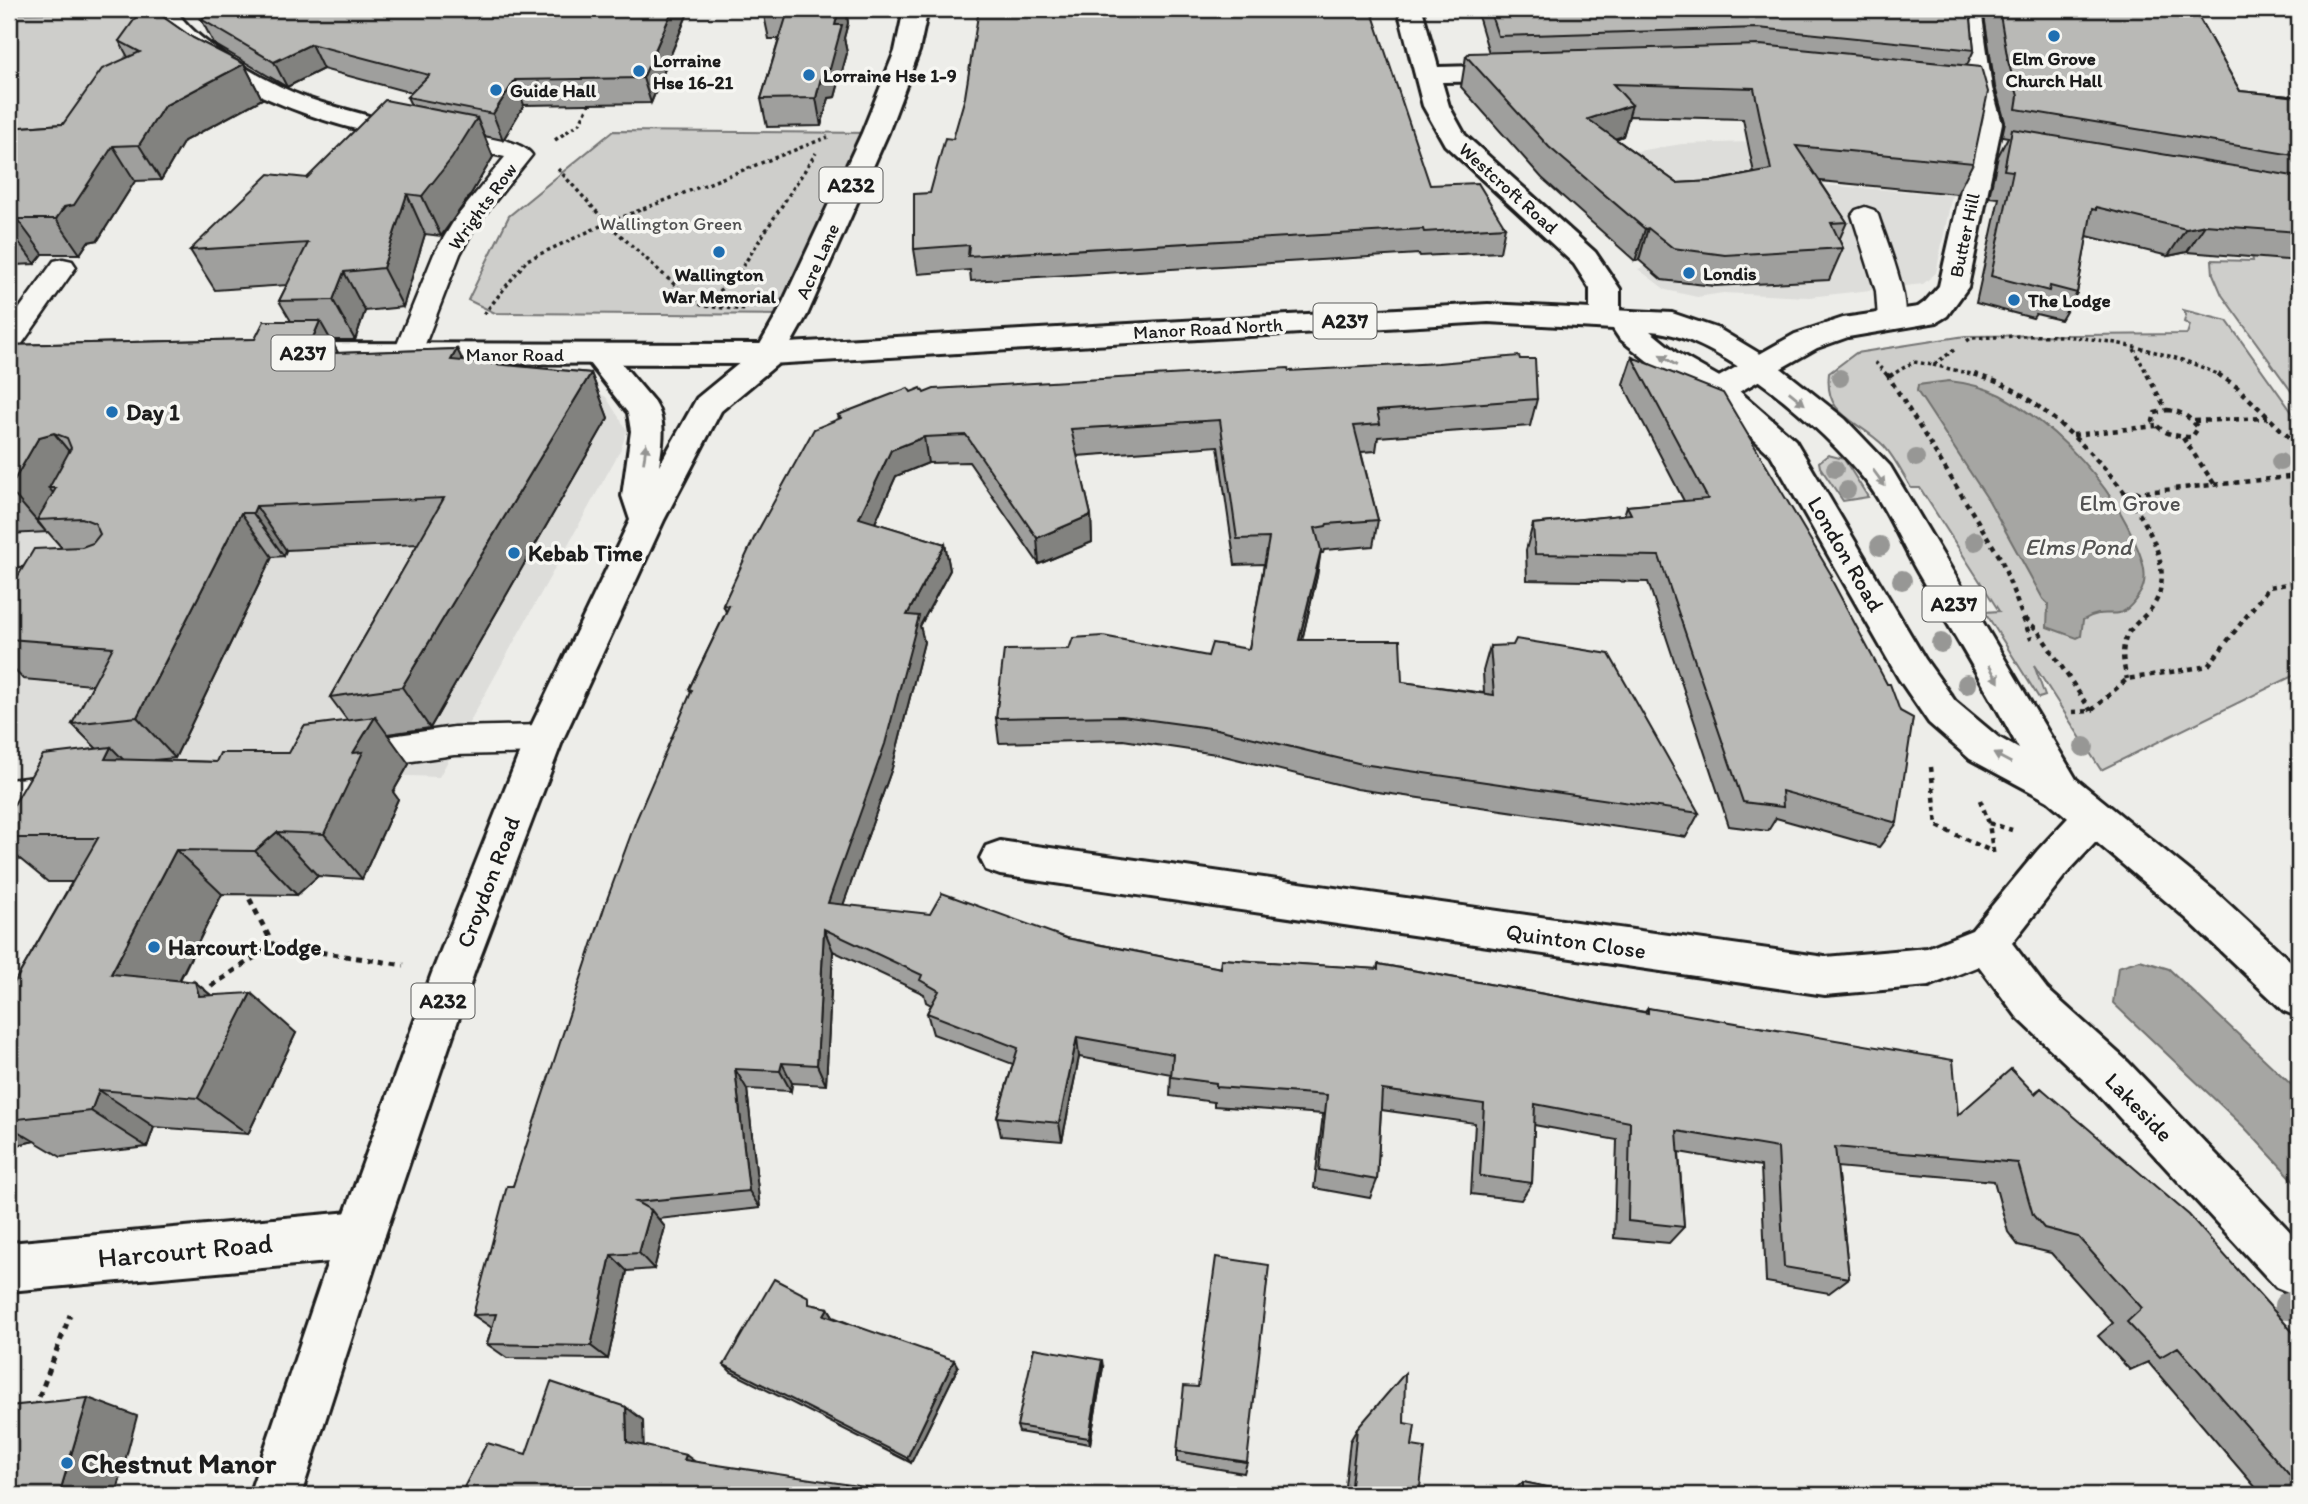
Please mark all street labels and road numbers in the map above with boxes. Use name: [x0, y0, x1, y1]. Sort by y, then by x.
street label: Westcroft Road: [1454, 138, 1564, 239]
street label: Wrights Row: [443, 158, 522, 254]
road number: A232: [820, 168, 882, 202]
street label: Butter Hill: [1944, 190, 1985, 280]
street label: Acre Lane: [791, 220, 844, 303]
road number: A237: [1314, 304, 1376, 338]
street label: Manor Road North: [1133, 313, 1283, 344]
road number: A237: [272, 336, 334, 370]
street label: Manor Road: [466, 343, 565, 366]
street label: London Road: [1802, 491, 1890, 617]
road number: A237: [1923, 586, 1986, 622]
street label: Croydon Road: [450, 812, 526, 952]
street label: Quinton Close: [1504, 917, 1648, 965]
road number: A232: [412, 984, 474, 1018]
street label: Lakeside: [2099, 1066, 2179, 1148]
street label: Harcourt Road: [96, 1225, 274, 1275]

